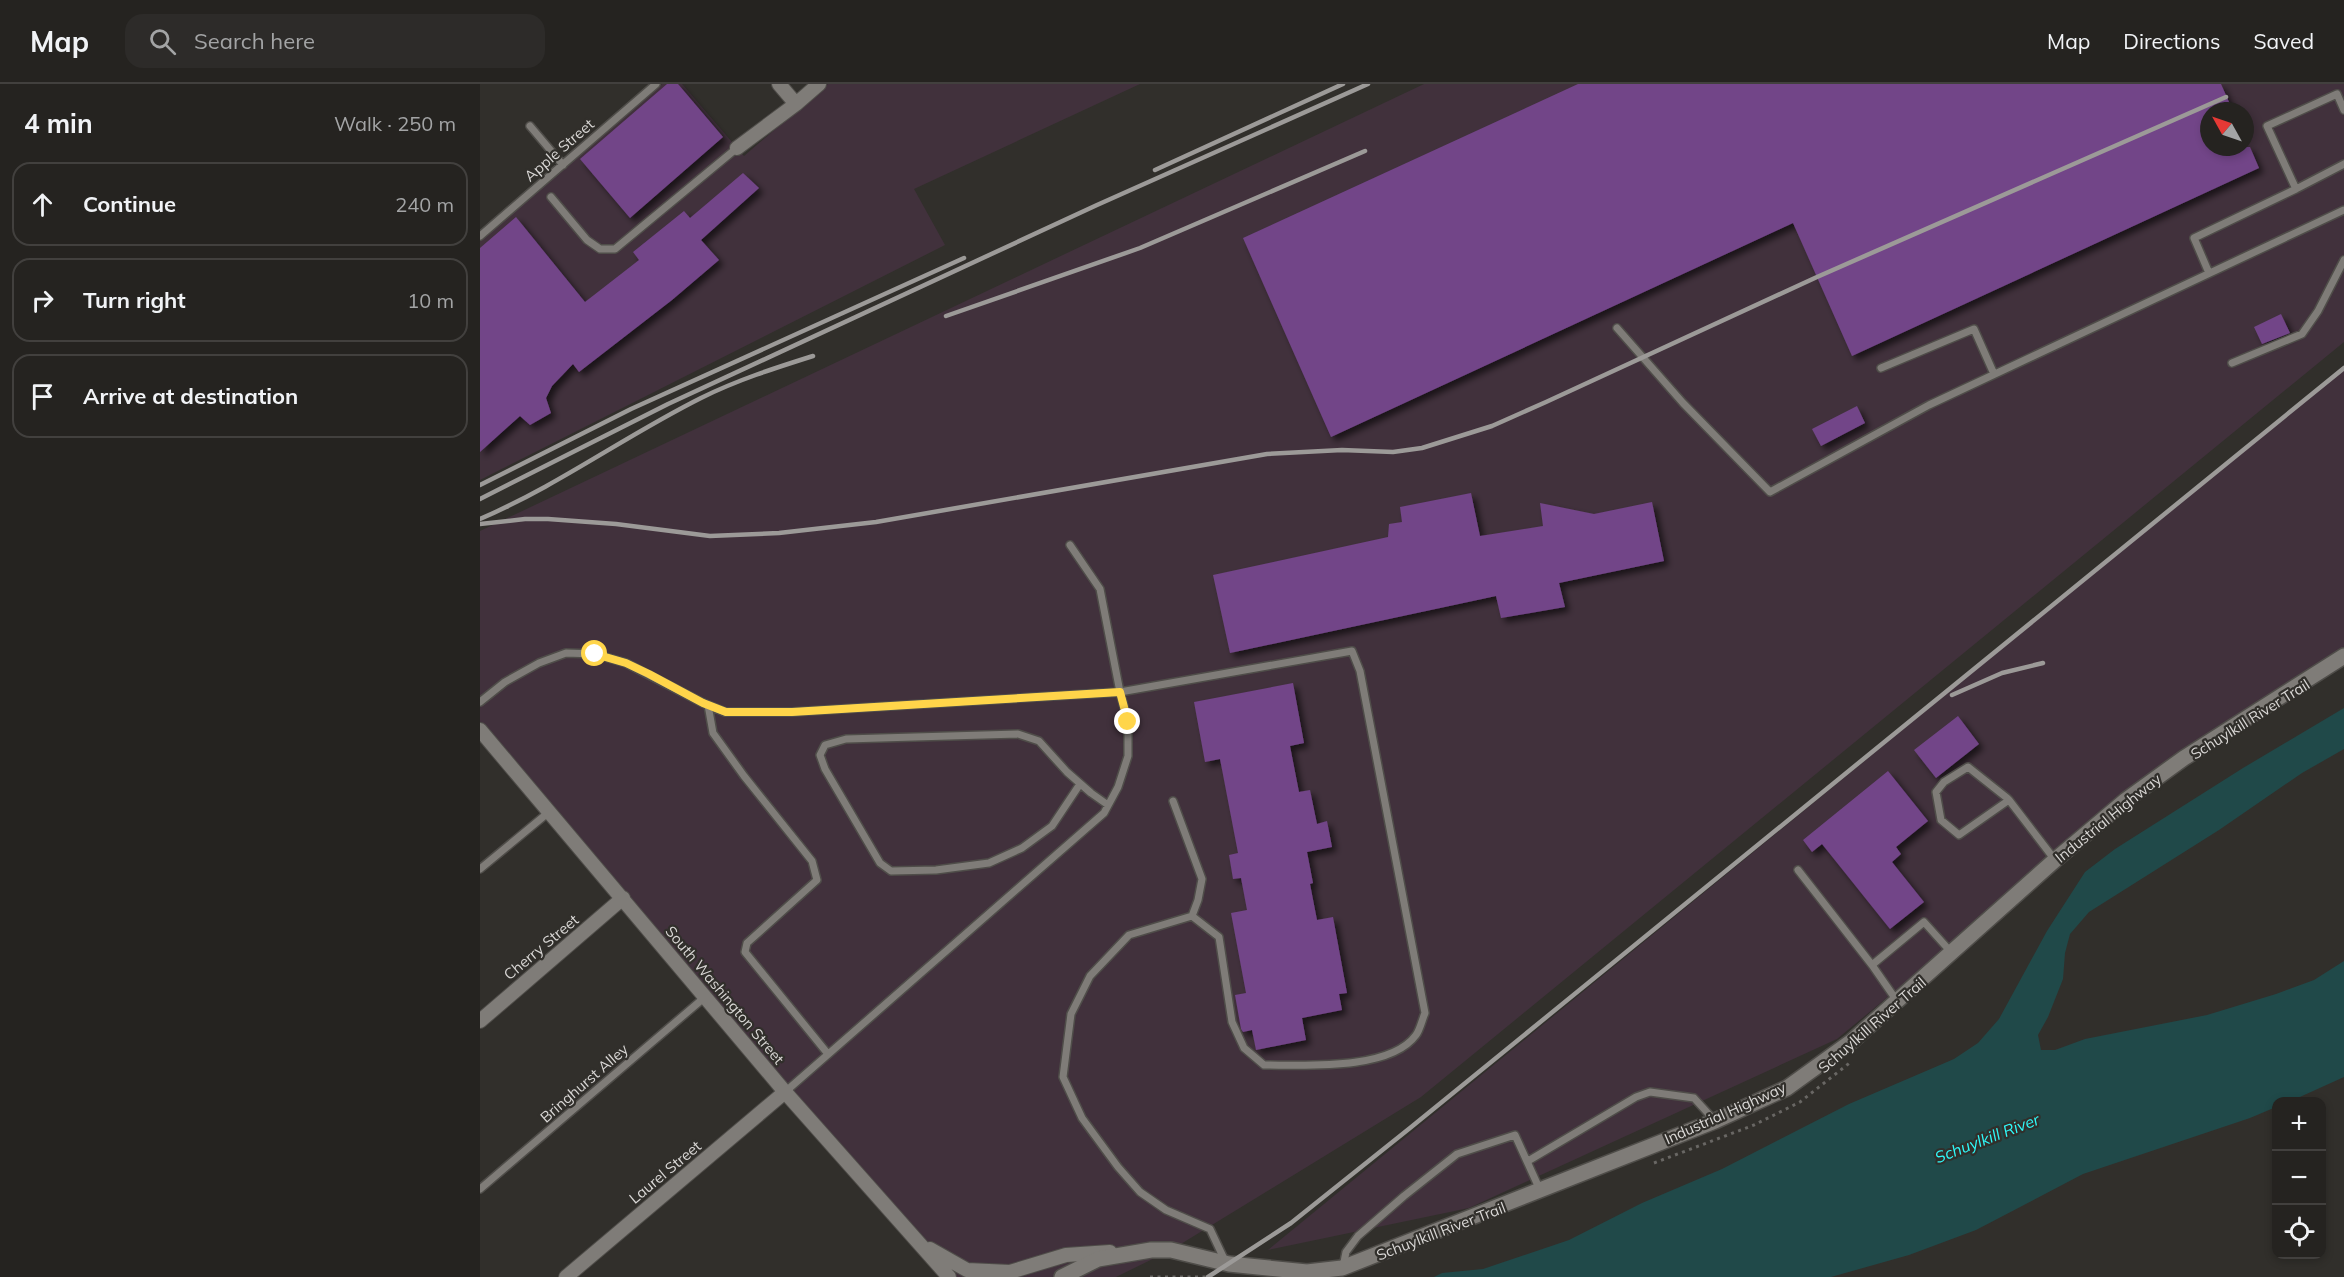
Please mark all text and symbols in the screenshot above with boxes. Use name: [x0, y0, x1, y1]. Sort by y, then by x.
search box: [125, 14, 545, 68]
text: Map: [30, 24, 89, 59]
icon: search: [146, 25, 179, 58]
text: Search here: [194, 27, 315, 55]
text: Map: [2047, 28, 2090, 54]
text: Directions: [2123, 28, 2220, 54]
text: Saved: [2253, 28, 2314, 54]
north arrow: [2200, 102, 2254, 156]
text: 4 min: [24, 107, 93, 140]
text: Walk · 250 m: [334, 111, 456, 136]
street label: Apple Street: [520, 115, 598, 185]
icon: ahead: [26, 188, 59, 221]
text: Continue: [83, 190, 176, 218]
text: 240 m: [395, 192, 454, 217]
icon: right: [26, 284, 59, 317]
text: Turn right: [83, 286, 186, 314]
text: 10 m: [407, 288, 454, 313]
icon: arrive: [26, 380, 59, 413]
text: Arrive at destination: [83, 382, 298, 410]
route start: [581, 640, 607, 666]
street label: Schuylkill River Trail: [2187, 675, 2313, 763]
route end: [1114, 708, 1140, 734]
street label: Industrial Highway: [2051, 769, 2165, 867]
street label: Cherry Street: [500, 910, 582, 984]
street label: South Washington Street: [662, 922, 788, 1068]
street label: Schuylkill River Trail: [1814, 973, 1930, 1077]
street label: Bringhurst Alley: [536, 1040, 632, 1126]
street label: Industrial Highway: [1661, 1078, 1789, 1148]
map controls: [2272, 1097, 2326, 1259]
button: +: [2272, 1097, 2326, 1151]
water label: Schuylkill River: [1932, 1108, 2043, 1167]
street label: Laurel Street: [625, 1136, 705, 1208]
button: −: [2272, 1151, 2326, 1205]
street label: Schuylkill River Trail: [1374, 1198, 1508, 1264]
button: locate: [2272, 1205, 2326, 1259]

